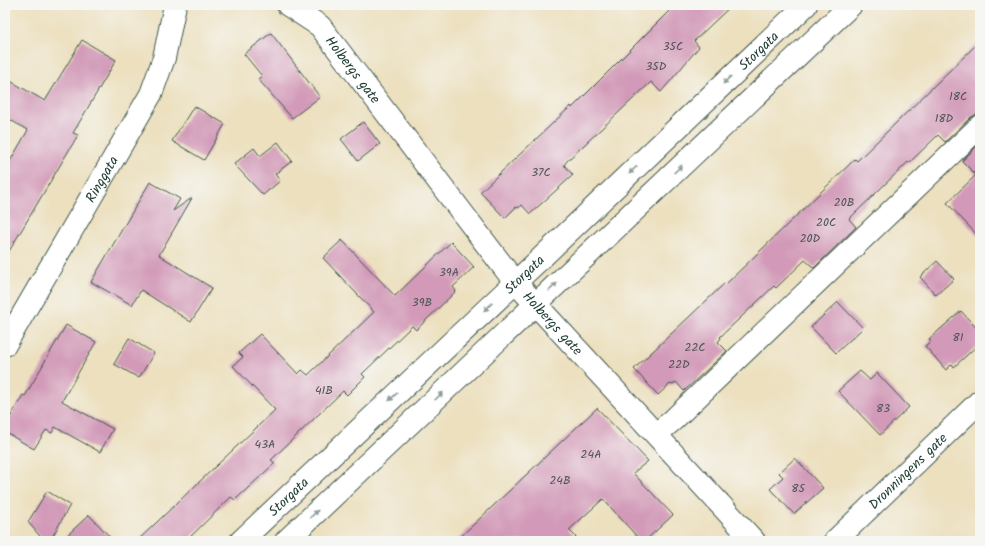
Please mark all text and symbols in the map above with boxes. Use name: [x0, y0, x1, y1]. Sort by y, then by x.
street label: Storgata: [734, 26, 784, 76]
street label: Holbergs gate: [319, 31, 386, 109]
house number: 35C: [663, 37, 683, 56]
house number: 35D: [645, 57, 667, 76]
one-way arrow: [723, 75, 732, 84]
house number: 18C: [949, 87, 967, 106]
house number: 18D: [935, 109, 954, 128]
street label: Ringgata: [80, 152, 125, 207]
house number: 37C: [531, 163, 551, 182]
one-way arrow: [673, 164, 683, 174]
one-way arrow: [629, 165, 638, 174]
house number: 20B: [834, 193, 854, 212]
house number: 20C: [816, 213, 836, 232]
house number: 20D: [800, 229, 821, 248]
street label: Storgata: [499, 250, 550, 300]
house number: 39A: [439, 263, 459, 282]
one-way arrow: [549, 283, 558, 292]
street label: Holbergs gate: [517, 287, 588, 361]
house number: 39B: [412, 293, 432, 312]
one-way arrow: [483, 302, 493, 312]
house number: 81: [953, 328, 964, 347]
house number: 22C: [684, 338, 706, 357]
house number: 22D: [668, 355, 690, 374]
house number: 41B: [315, 381, 333, 400]
one-way arrow: [434, 391, 444, 401]
one-way arrow: [388, 392, 399, 401]
house number: 83: [876, 399, 890, 418]
street label: Dronningens gate: [864, 427, 953, 515]
house number: 43A: [255, 435, 275, 454]
house number: 24A: [581, 445, 601, 464]
house number: 24B: [549, 471, 571, 490]
street label: Storgata: [264, 472, 314, 522]
house number: 85: [791, 479, 806, 498]
one-way arrow: [309, 509, 319, 519]

